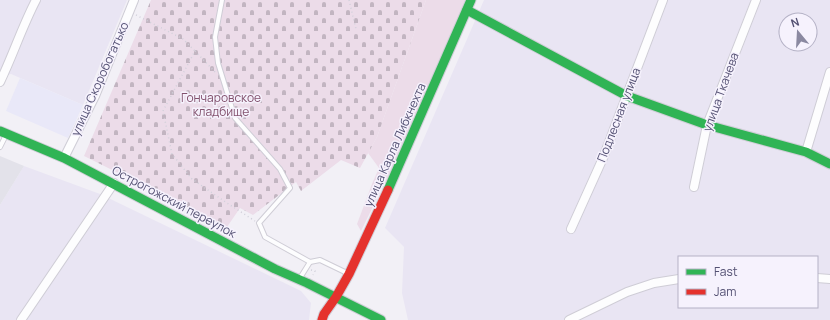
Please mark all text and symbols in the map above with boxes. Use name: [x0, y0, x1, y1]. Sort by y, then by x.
north arrow: [778, 12, 818, 52]
text: N: [789, 14, 801, 30]
street label: улица Скоробогатько: [67, 19, 132, 139]
street label: улица Ткачева: [698, 50, 743, 134]
street label: Подлесная улица: [593, 65, 644, 164]
street label: улица Карла Либкнехта: [360, 80, 430, 209]
park label: Гончаровское кладбище: [181, 89, 261, 120]
street label: Острогожский переулок: [109, 162, 240, 242]
legend: [678, 256, 818, 308]
text: Fast: [714, 263, 738, 280]
text: Jam: [714, 283, 736, 300]

